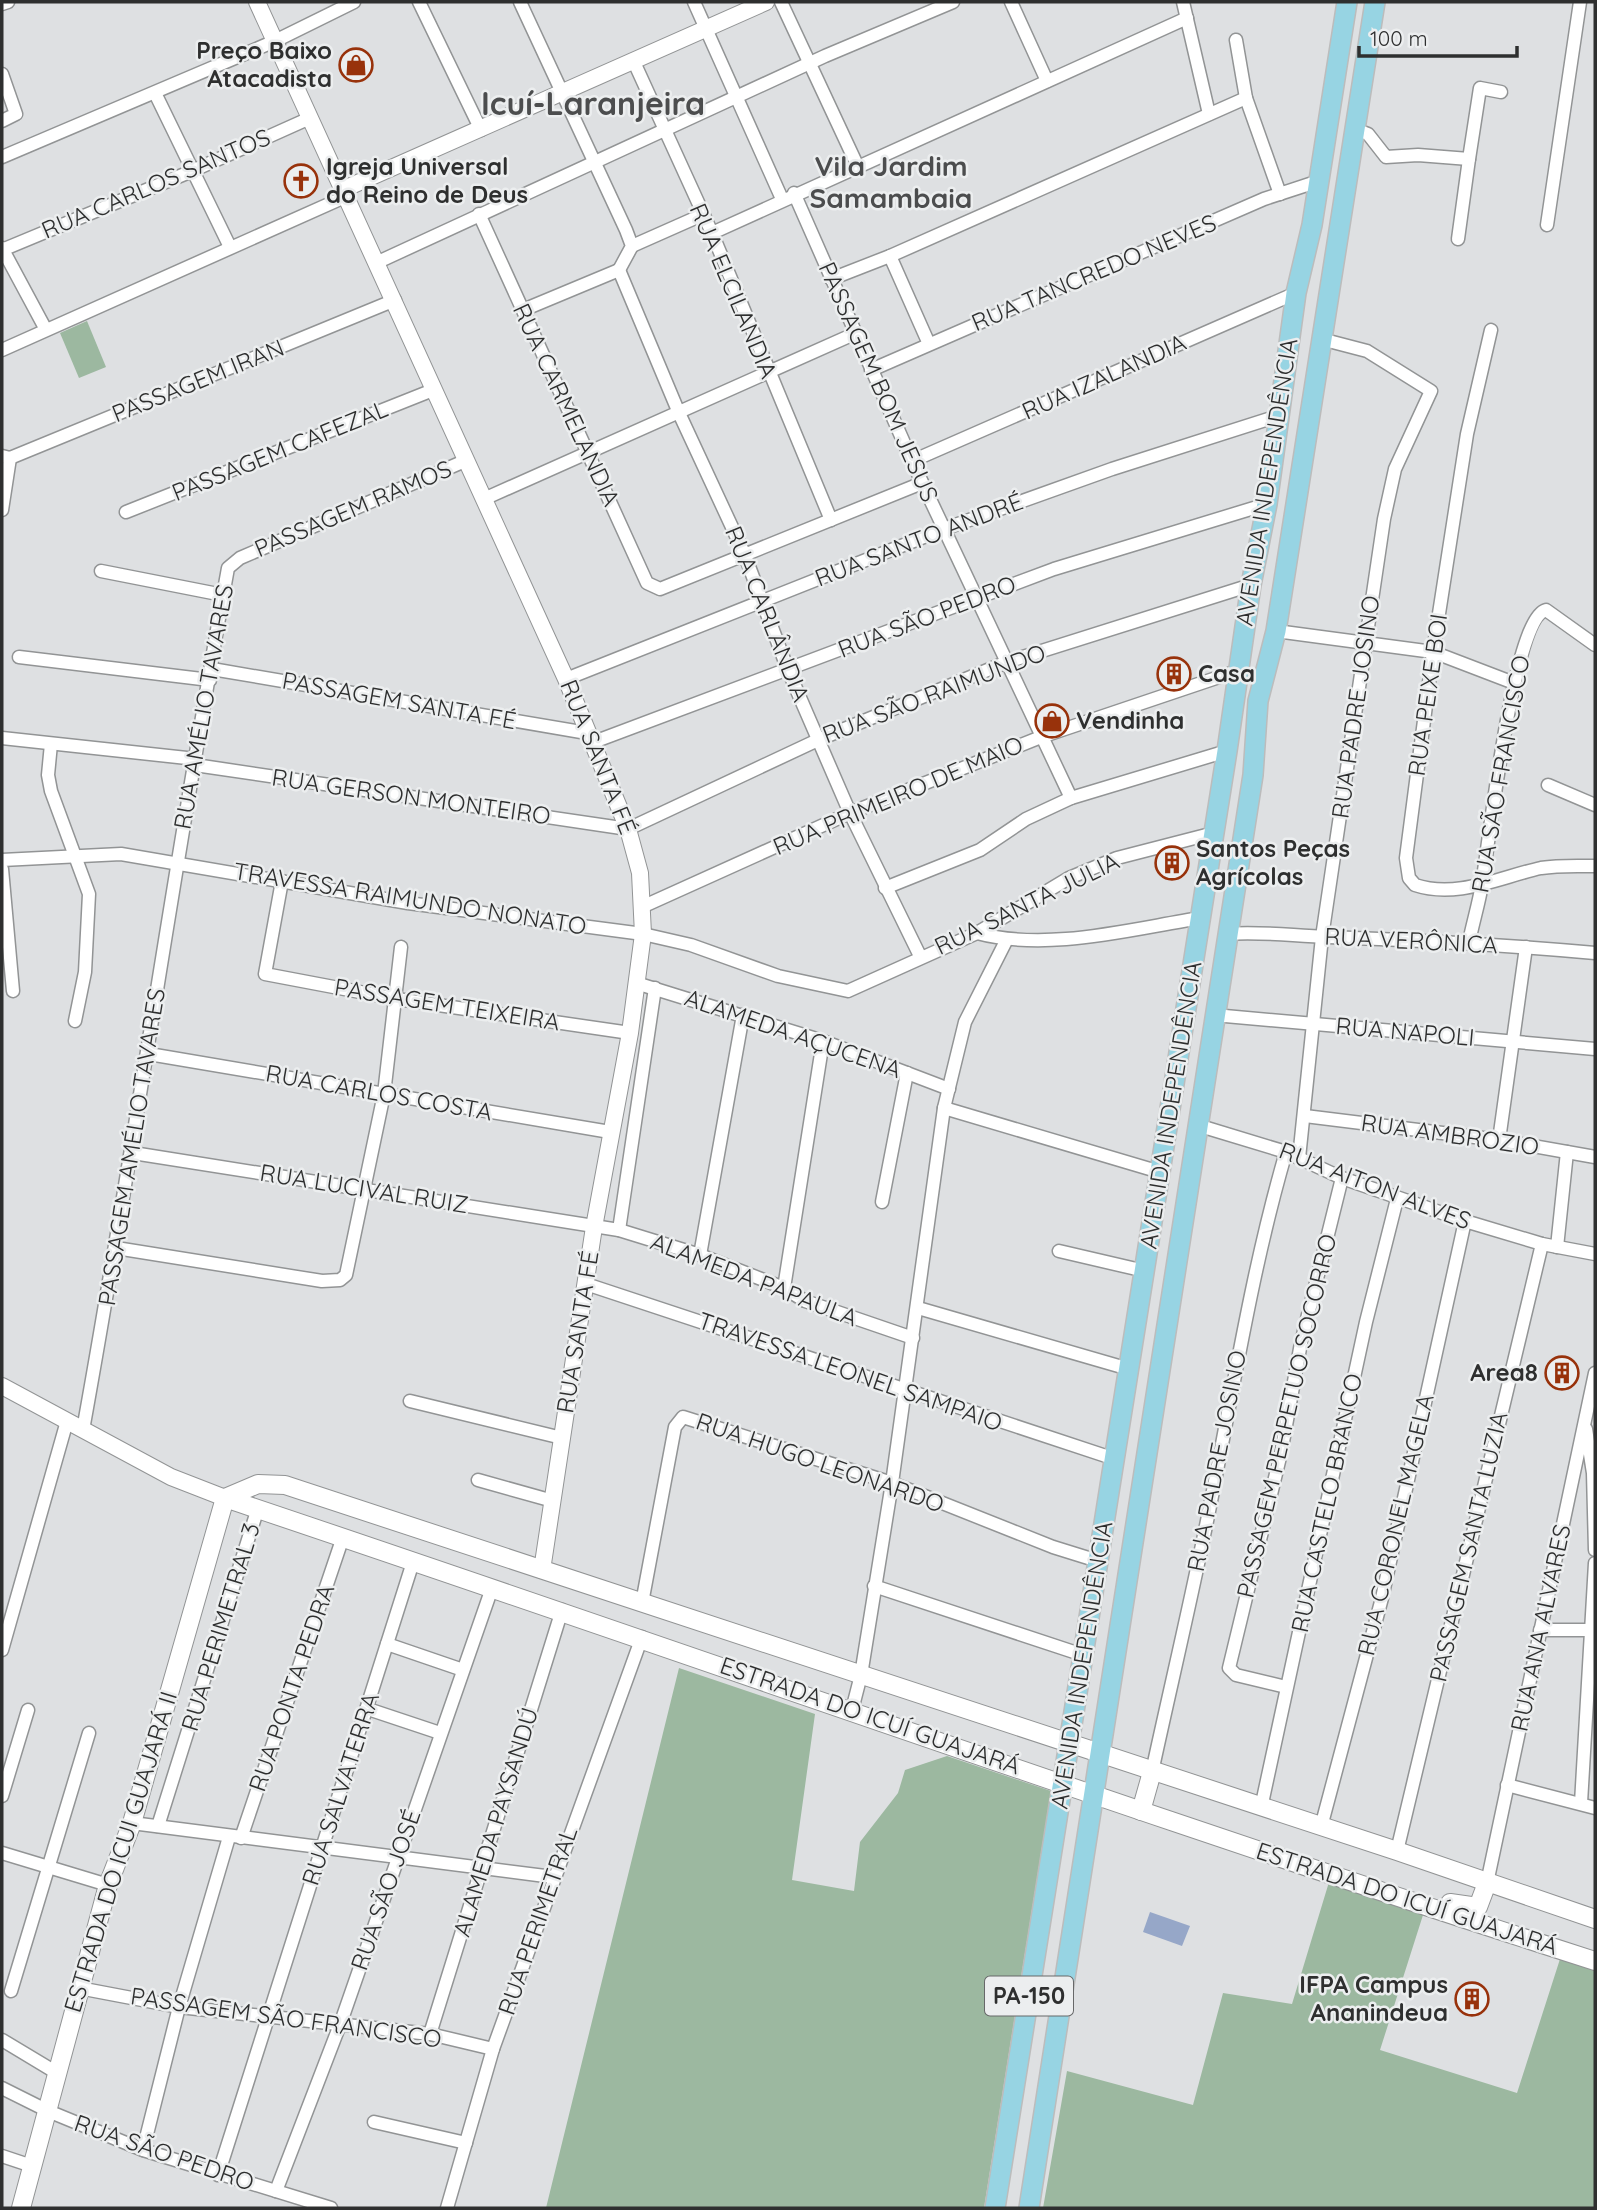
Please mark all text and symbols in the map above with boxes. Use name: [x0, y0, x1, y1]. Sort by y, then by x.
scale bar: [1359, 14, 1516, 58]
text: 100 m: [1370, 25, 1428, 51]
place label: Preço Baixo Atacadista: [196, 35, 332, 93]
shop icon: Preço Baixo Atacadista: [337, 46, 375, 84]
district label: Icuí-Laranjeira: [481, 83, 705, 123]
street label: RUA CARLOS SANTOS: [37, 121, 274, 245]
district label: Vila Jardim Samambaia: [810, 148, 972, 215]
place label: Igreja Universal do Reino de Deus: [326, 151, 528, 209]
church icon: Igreja Universal do Reino de Deus: [282, 162, 320, 200]
street label: RUA ELCILANDIA: [684, 199, 784, 383]
street label: RUA TANCREDO NEVES: [967, 207, 1221, 337]
street label: PASSAGEM BOM JESUS: [812, 257, 945, 506]
street label: RUA CARMELANDIA: [507, 298, 627, 511]
street label: RUA IZALANDIA: [1017, 326, 1190, 426]
street label: PASSAGEM IRAN: [107, 332, 288, 428]
street label: AVENIDA INDEPENDÊNCIA: [1228, 336, 1304, 628]
street label: PASSAGEM CAFEZAL: [167, 393, 392, 507]
street label: PASSAGEM RAMOS: [249, 453, 456, 563]
street label: RUA SANTO ANDRÉ: [810, 486, 1027, 593]
street label: RUA CARLÂNDIA: [719, 521, 817, 706]
street label: RUA SÃO PEDRO: [833, 568, 1020, 664]
street label: RUA AMÉLIO TAVARES: [167, 582, 239, 832]
street label: RUA PADRE JOSINO: [1325, 593, 1386, 820]
street label: RUA PEIXE BOI: [1401, 612, 1453, 778]
street label: RUA SÃO RAIMUNDO: [818, 637, 1049, 749]
street label: RUA SÃO FRANCISCO: [1464, 653, 1536, 895]
building icon: Casa: [1155, 655, 1193, 693]
place label: Casa: [1198, 658, 1255, 688]
street label: PASSAGEM SANTA FÉ: [280, 665, 519, 735]
street label: RUA SANTA FÉ: [554, 675, 644, 838]
shop icon: Vendinha: [1033, 702, 1071, 740]
place label: Vendinha: [1076, 705, 1184, 735]
street label: RUA PRIMEIRO DE MAIO: [768, 729, 1027, 861]
street label: RUA GERSON MONTEIRO: [270, 762, 552, 830]
place label: Santos Peças Agrícolas: [1196, 833, 1350, 891]
building icon: Santos Peças Agrícolas: [1153, 844, 1191, 882]
street label: RUA SANTA JULIA: [929, 845, 1124, 961]
street label: TRAVESSA RAIMUNDO NONATO: [232, 855, 589, 941]
street label: RUA VERÔNICA: [1324, 920, 1499, 960]
street label: AVENIDA INDEPENDÊNCIA: [1132, 959, 1208, 1251]
street label: PASSAGEM TEIXEIRA: [332, 971, 562, 1037]
street label: ALAMEDA AÇUCENA: [681, 982, 906, 1084]
street label: PASSAGEM AMÉLIO TAVARES: [91, 986, 171, 1308]
street label: RUA NAPOLI: [1334, 1010, 1476, 1052]
street label: RUA CARLOS COSTA: [264, 1057, 495, 1127]
street label: RUA AMBROZIO: [1359, 1107, 1541, 1161]
street label: RUA AITON ALVES: [1275, 1135, 1476, 1235]
street label: RUA LUCIVAL RUIZ: [258, 1157, 470, 1219]
street label: ALAMEDA PAPAULA: [647, 1226, 862, 1332]
street label: PASSAGEM PERPETUO SOCORRO: [1229, 1231, 1343, 1601]
street label: RUA SANTA FÉ: [549, 1249, 605, 1415]
street label: TRAVESSA LEONEL SAMPAIO: [694, 1305, 1006, 1437]
street label: RUA PADRE JOSINO: [1180, 1348, 1252, 1574]
building icon: Area8: [1543, 1354, 1581, 1392]
place label: Area8: [1470, 1357, 1538, 1387]
street label: RUA CASTELO BRANCO: [1284, 1371, 1368, 1635]
street label: RUA CORONEL MAGELA: [1350, 1391, 1440, 1658]
street label: RUA HUGO LEONARDO: [692, 1405, 948, 1519]
street label: PASSAGEM SANTA LUZIA: [1422, 1409, 1514, 1685]
street label: RUA PERIMETRAL 3: [174, 1519, 266, 1735]
street label: AVENIDA INDEPENDÊNCIA: [1043, 1519, 1119, 1811]
street label: RUA ANA ALVARES: [1503, 1521, 1577, 1734]
street label: RUA PONTA PEDRA: [242, 1580, 341, 1795]
street label: ESTRADA DO ICUÍ GUAJARÁ: [716, 1650, 1024, 1781]
street label: ESTRADA DO ICUI GUAJARÁ II: [57, 1688, 183, 2016]
street label: RUA SALVATERRA: [295, 1689, 385, 1889]
street label: ALAMEDA PAYSANDÚ: [446, 1703, 544, 1940]
street label: RUA SÃO JOSÉ: [344, 1805, 427, 1974]
street label: RUA PERIMETRAL: [491, 1822, 583, 2019]
street label: ESTRADA DO ICUÍ GUAJARÁ: [1253, 1835, 1562, 1961]
place label: IFPA Campus Ananindeua: [1299, 1969, 1448, 2027]
road number: PA-150: [985, 1977, 1073, 2016]
street label: PASSAGEM SÃO FRANCISCO: [129, 1980, 444, 2054]
building icon: IFPA Campus Ananindeua: [1453, 1980, 1491, 2018]
street label: RUA SÃO PEDRO: [70, 2107, 258, 2197]

